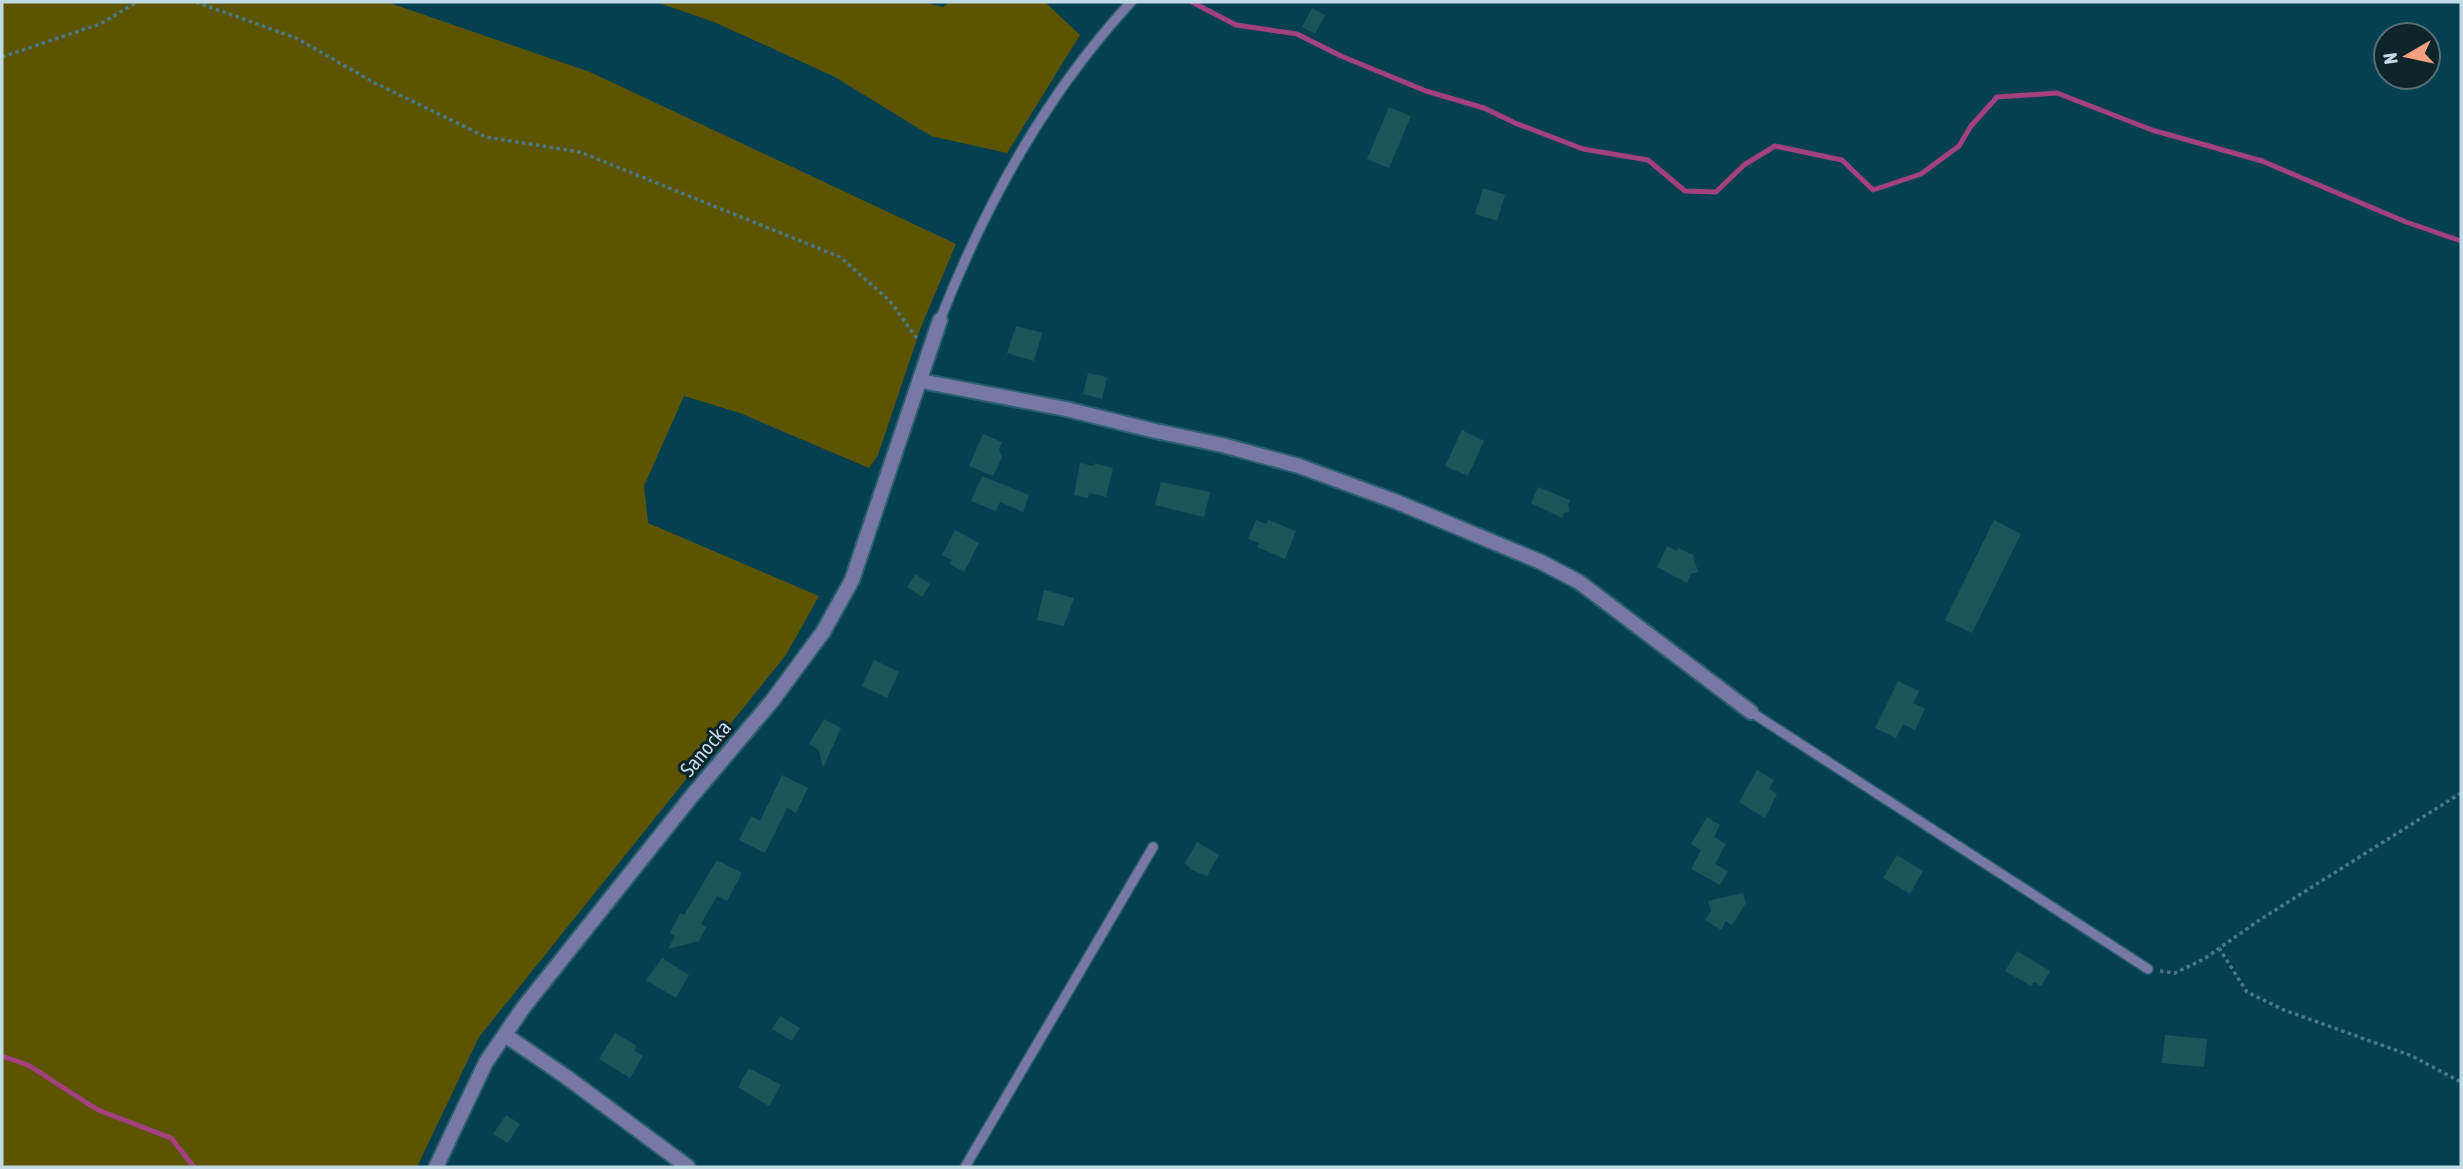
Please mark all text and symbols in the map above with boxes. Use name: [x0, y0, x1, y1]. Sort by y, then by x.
north arrow: [2372, 21, 2442, 91]
text: N: [2378, 51, 2402, 66]
street label: Sanocka: [675, 715, 735, 781]

